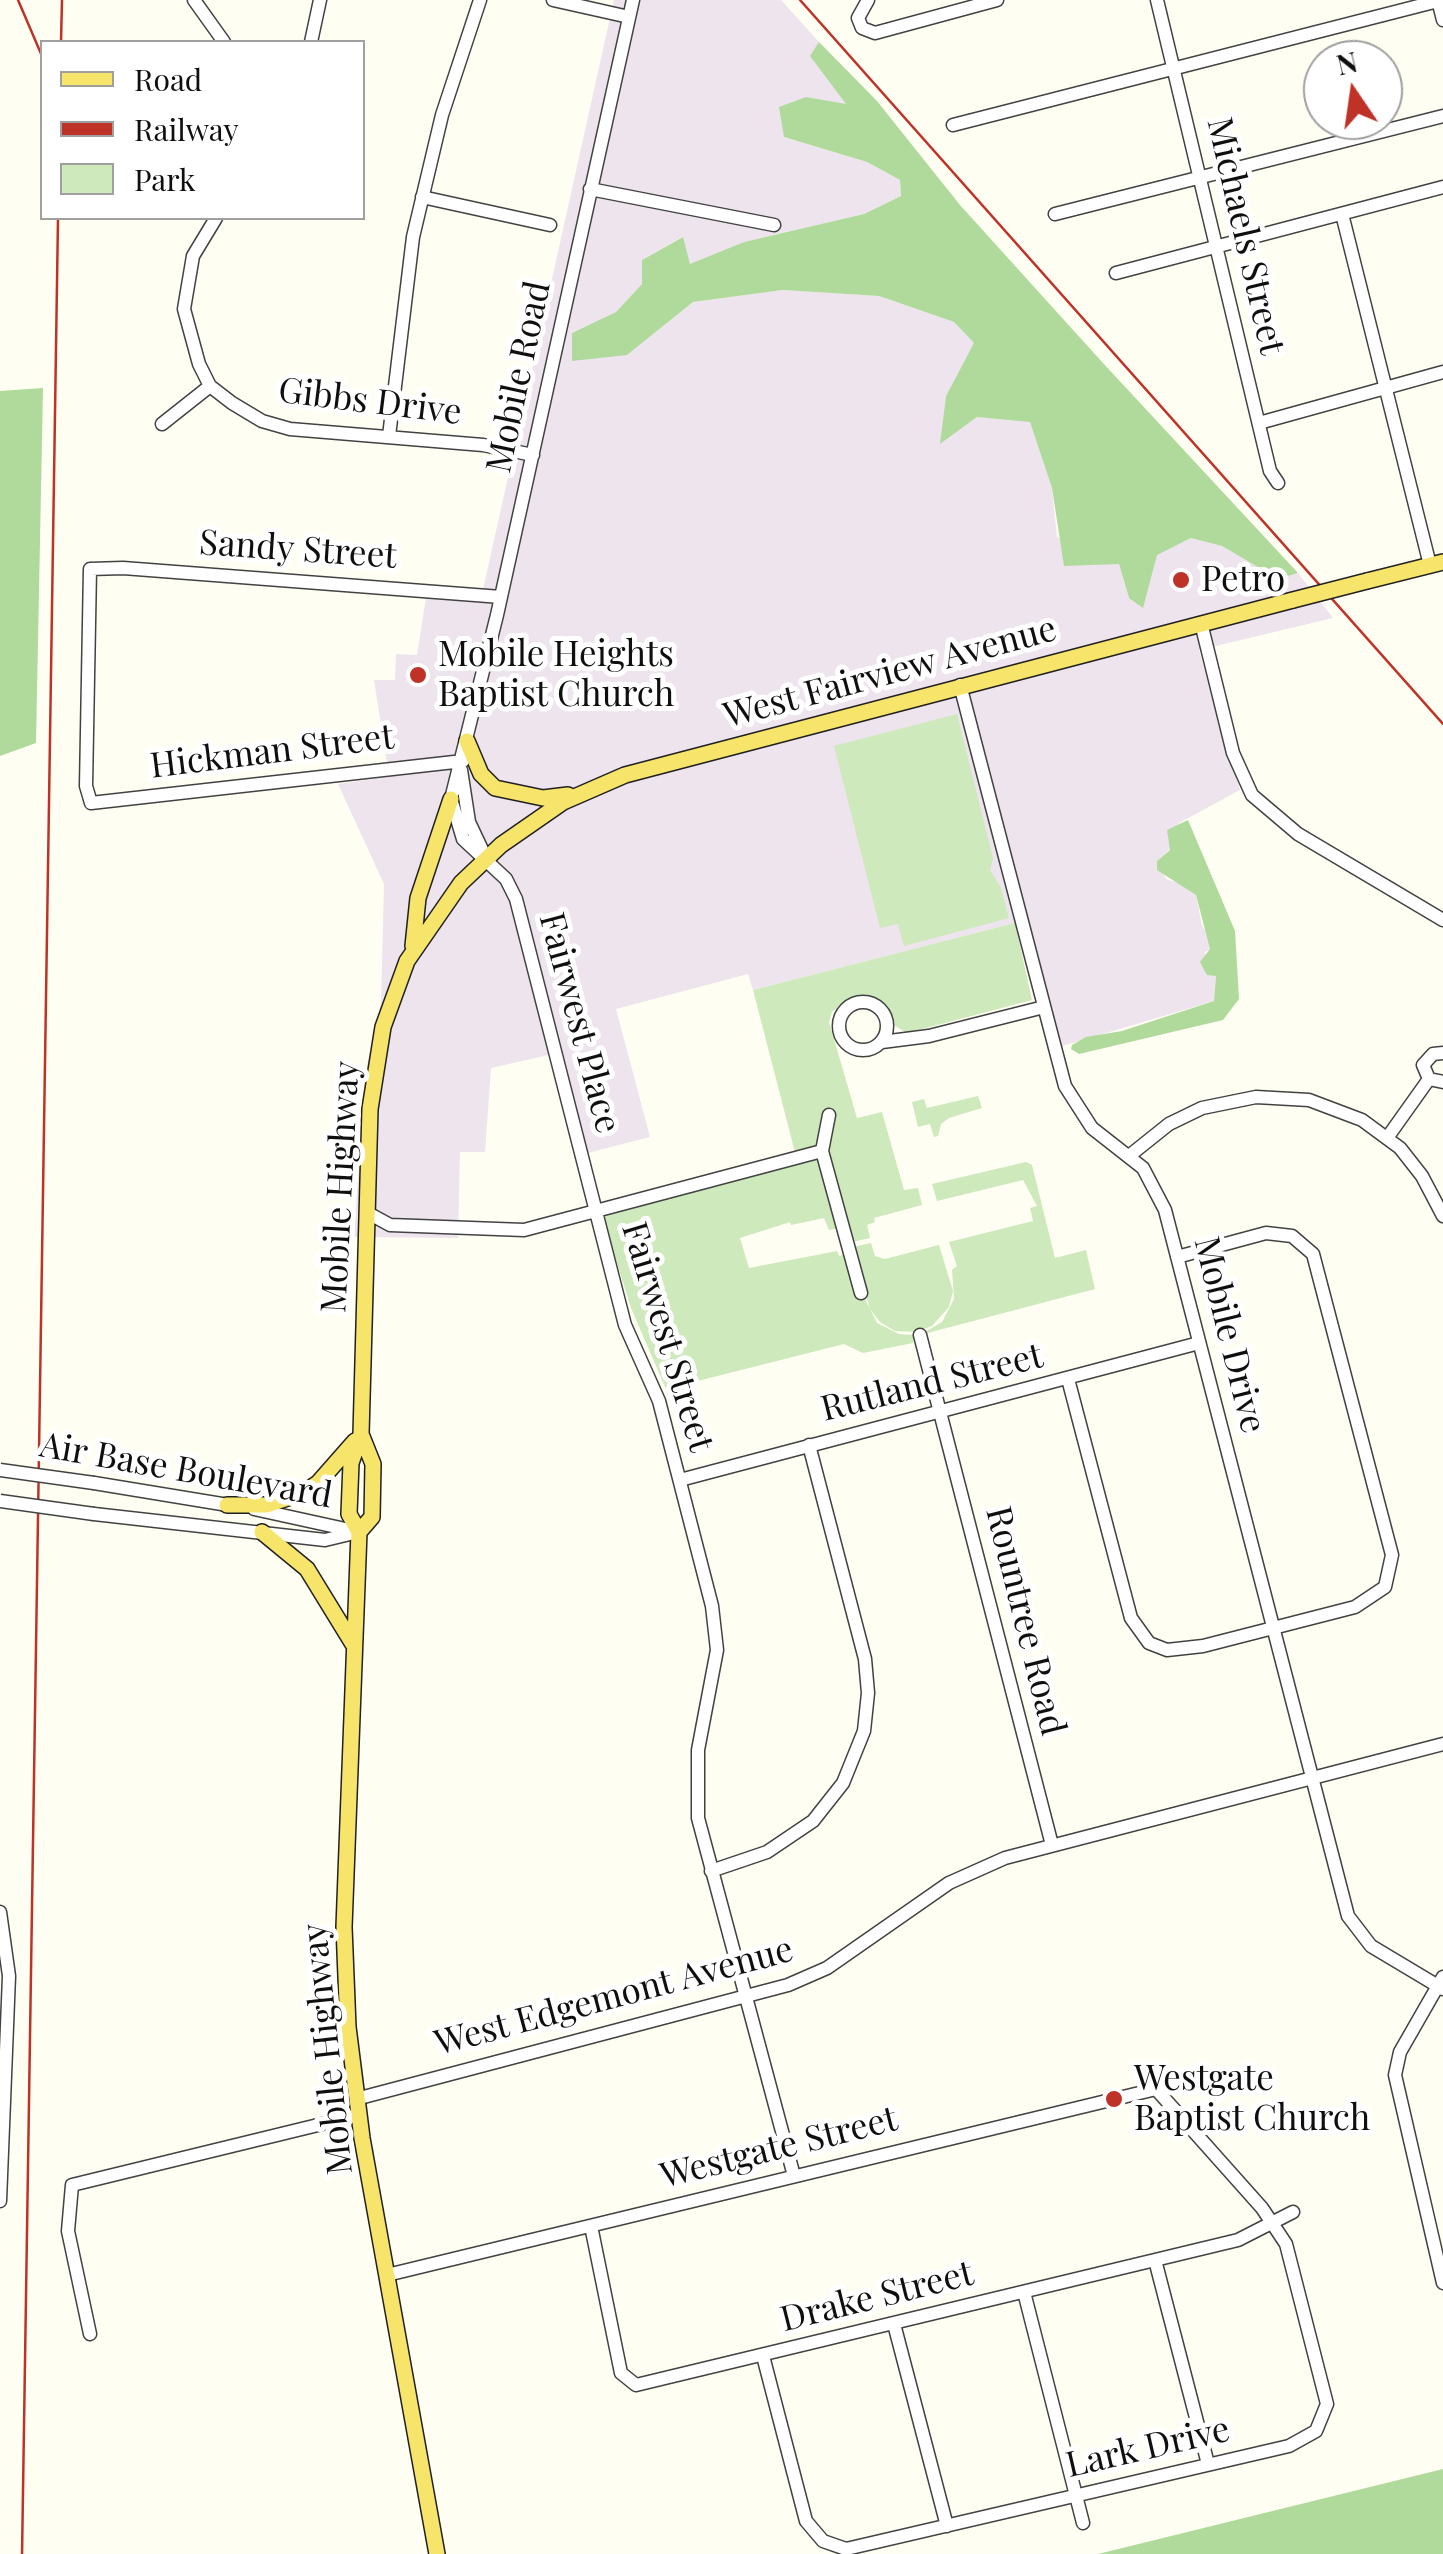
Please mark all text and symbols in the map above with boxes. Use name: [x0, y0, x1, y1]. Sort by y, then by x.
legend: [40, 40, 365, 220]
north arrow: [1303, 40, 1403, 140]
text: N: [1333, 42, 1361, 83]
text: Road: [134, 59, 202, 99]
text: Railway: [134, 109, 239, 149]
street label: Michaels Street: [1197, 113, 1293, 359]
text: Park: [134, 159, 196, 199]
street label: Mobile Road: [478, 277, 560, 477]
street label: Gibbs Drive: [276, 370, 464, 434]
street label: Sandy Street: [198, 522, 398, 578]
place label: Petro: [1201, 559, 1285, 601]
marker: Petro: [1170, 569, 1192, 591]
street label: West Fairview Avenue: [719, 608, 1061, 738]
place label: Mobile Heights Baptist Church: [438, 634, 674, 716]
marker: Mobile Heights Baptist Church: [407, 664, 429, 686]
street label: Hickman Street: [148, 716, 396, 788]
street label: Fairwest Place: [529, 908, 629, 1138]
street label: Mobile Highway: [313, 1060, 369, 1314]
street label: Fairwest Street: [612, 1217, 722, 1457]
street label: Mobile Drive: [1184, 1233, 1274, 1437]
street label: Rutland Street: [817, 1335, 1047, 1431]
street label: Air Base Boulevard: [37, 1425, 335, 1517]
street label: Rountree Road: [976, 1502, 1074, 1740]
street label: Mobile Highway: [294, 1921, 362, 2177]
street label: West Edgemont Avenue: [430, 1929, 798, 2065]
place label: Westgate Baptist Church: [1134, 2058, 1370, 2140]
marker: Westgate Baptist Church: [1103, 2088, 1125, 2110]
street label: Westgate Street: [656, 2098, 902, 2198]
street label: Drake Street: [776, 2253, 978, 2341]
street label: Lark Drive: [1062, 2409, 1234, 2487]

